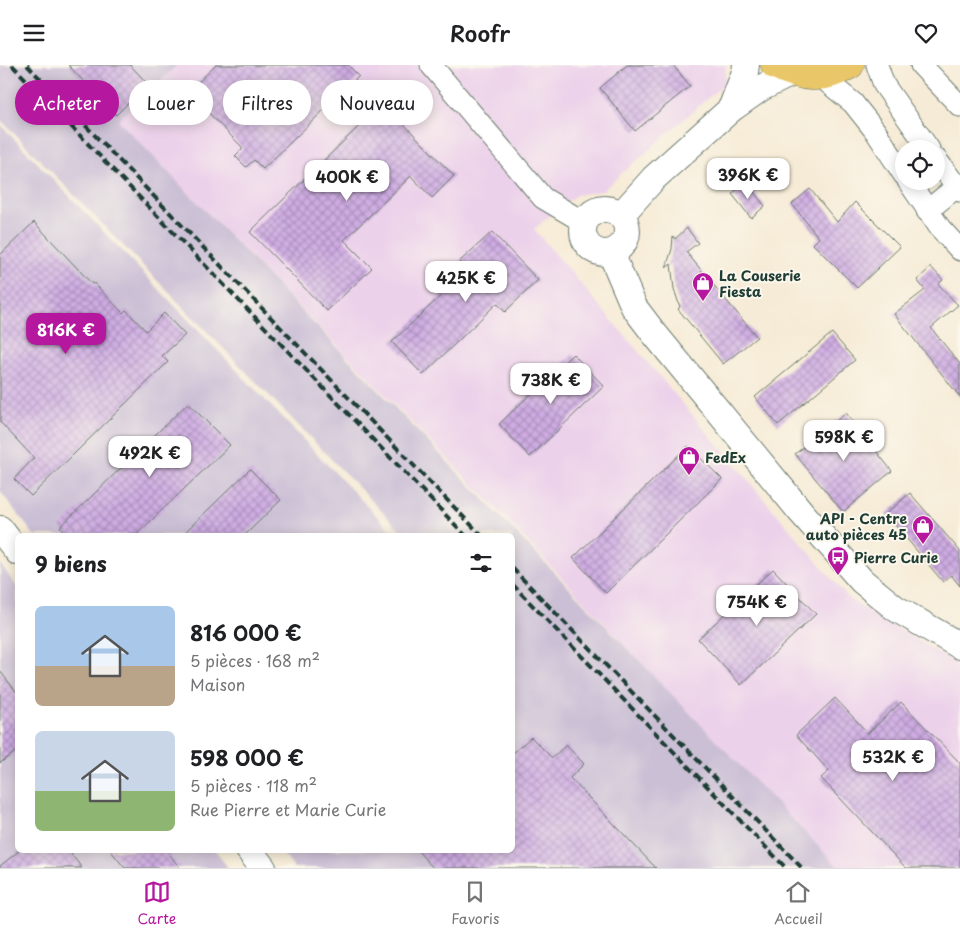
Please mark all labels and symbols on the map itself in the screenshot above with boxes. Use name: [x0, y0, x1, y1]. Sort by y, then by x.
pin: 396K €: [707, 157, 789, 200]
pin: 400K €: [306, 159, 388, 202]
pin: 425K €: [425, 261, 507, 303]
place label: La Couserie Fiesta: [719, 265, 801, 302]
shop icon: La Couserie Fiesta: [691, 271, 715, 302]
pin: 816K €: [25, 313, 107, 355]
pin: 738K €: [510, 363, 592, 405]
pin: 598K €: [803, 419, 885, 462]
pin: 492K €: [109, 435, 191, 478]
shop icon: FedEx: [677, 445, 701, 476]
place label: FedEx: [705, 447, 746, 468]
place label: API - Centre auto pièces 45: [806, 508, 907, 545]
shop icon: API - Centre auto pièces 45: [911, 514, 935, 545]
bus stop icon: Pierre Curie: [826, 545, 850, 576]
place label: Pierre Curie: [854, 547, 939, 568]
pin: 754K €: [716, 585, 798, 627]
pin: 532K €: [852, 739, 934, 782]

